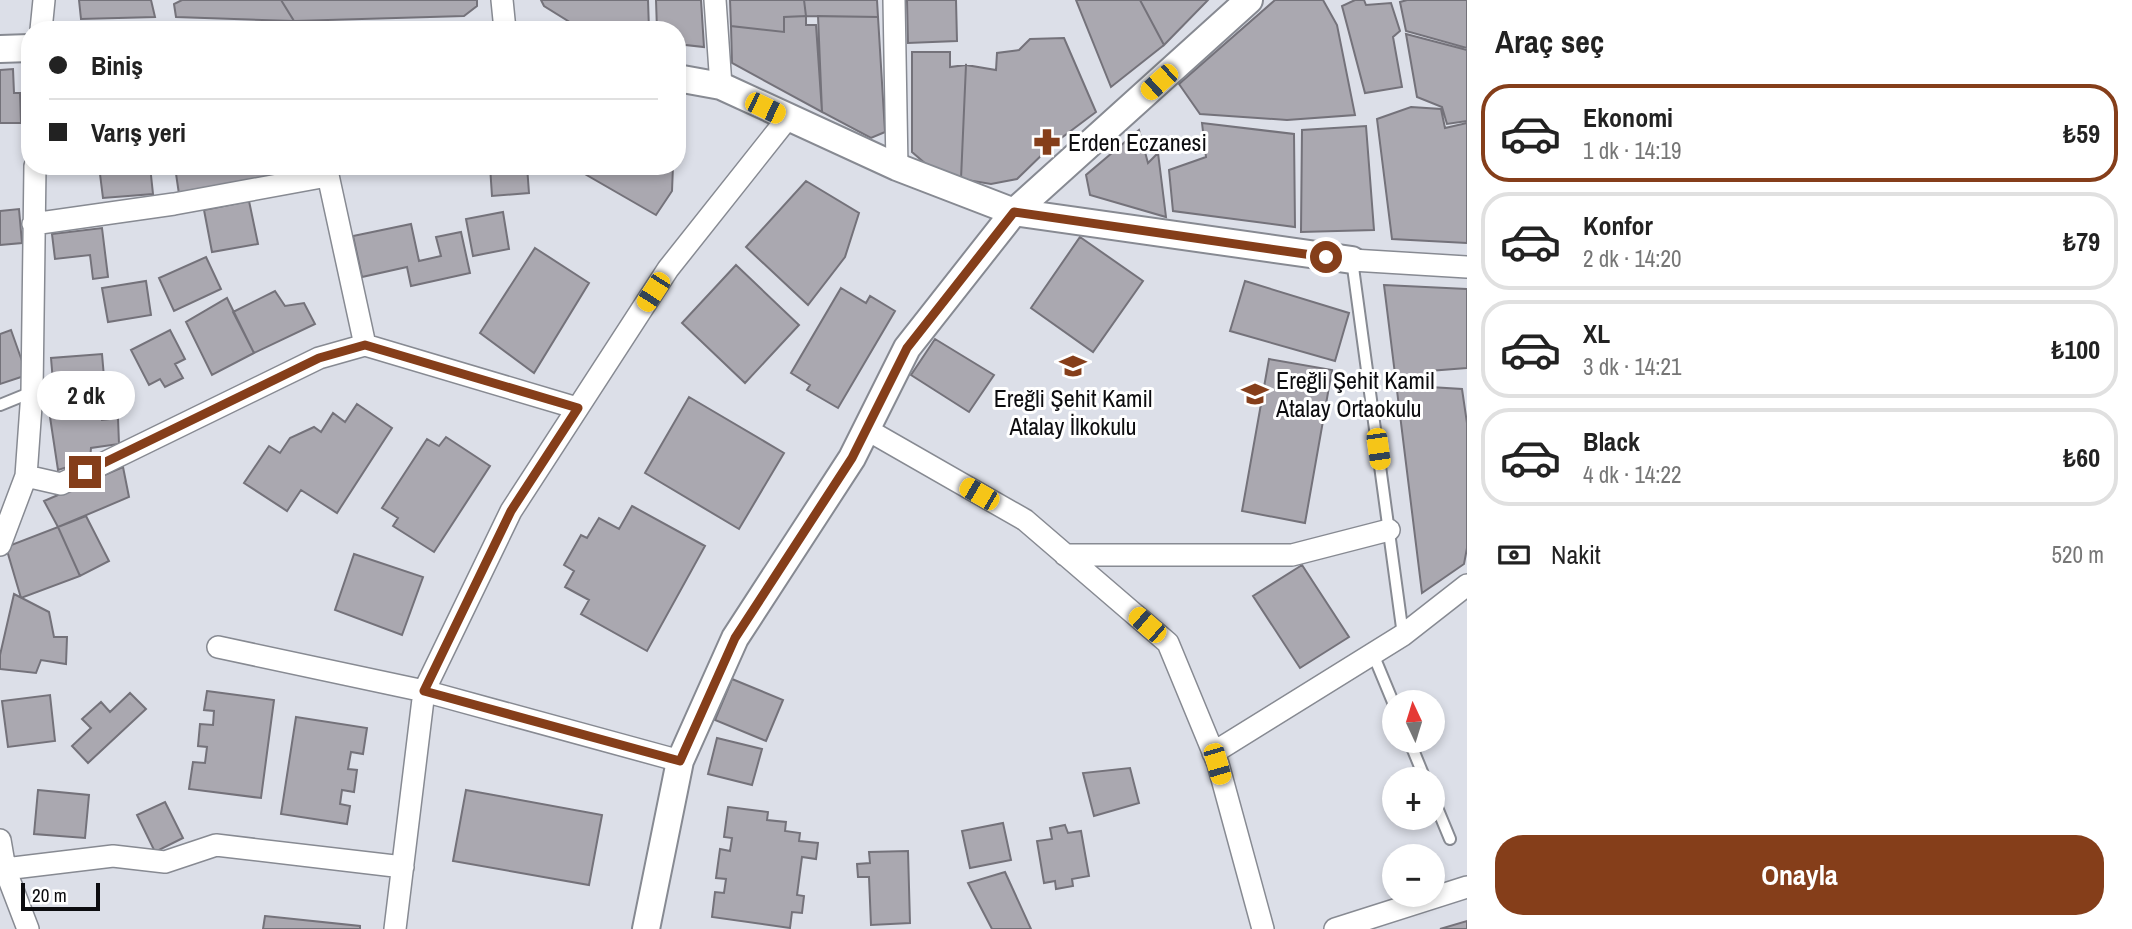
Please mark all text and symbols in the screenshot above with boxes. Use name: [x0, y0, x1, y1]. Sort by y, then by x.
text: Araç seç: [1495, 20, 1604, 63]
text: Biniş: [91, 48, 143, 83]
car: [1137, 60, 1182, 104]
car: [742, 89, 789, 127]
text: Ekonomi: [1583, 100, 1673, 135]
icon: car: [1499, 102, 1562, 165]
text: Varış yeri: [91, 115, 186, 150]
text: ₺59: [2063, 116, 2100, 151]
place label: Erden Eczanesi: [1068, 126, 1207, 158]
pharmacy icon: Erden Eczanesi: [1032, 127, 1062, 157]
text: 1 dk · 14:19: [1583, 135, 1682, 166]
text: Konfor: [1583, 208, 1653, 243]
icon: car: [1499, 210, 1562, 273]
text: ₺79: [2063, 224, 2100, 259]
route start: [1310, 241, 1342, 273]
text: 2 dk · 14:20: [1583, 243, 1682, 274]
car: [633, 269, 674, 315]
text: XL: [1583, 316, 1610, 351]
icon: car: [1499, 318, 1562, 381]
text: ₺100: [2051, 332, 2100, 367]
school or university icon: Ereğli Şehit Kamil Atalay İlkokulu: [1058, 351, 1088, 381]
text: 3 dk · 14:21: [1583, 351, 1682, 382]
place label: Ereğli Şehit Kamil Atalay Ortaokulu: [1275, 364, 1435, 424]
callout: 2 dk: [36, 370, 134, 420]
school or university icon: Ereğli Şehit Kamil Atalay Ortaokulu: [1240, 379, 1270, 409]
text: 2 dk: [67, 380, 105, 411]
place label: Ereğli Şehit Kamil Atalay İlkokulu: [994, 382, 1152, 442]
text: Black: [1583, 424, 1640, 459]
icon: car: [1499, 426, 1562, 489]
car: [1365, 427, 1392, 471]
text: ₺60: [2063, 440, 2100, 475]
route end: [69, 456, 101, 488]
text: 4 dk · 14:22: [1583, 459, 1682, 490]
car: [956, 474, 1003, 514]
icon: cash: [1495, 536, 1533, 574]
text: Nakit: [1551, 537, 1601, 572]
text: 520 m: [2052, 539, 2104, 570]
car: [1125, 603, 1170, 647]
north arrow: [1382, 690, 1446, 752]
map controls: [1382, 690, 1445, 907]
car: [1202, 741, 1233, 787]
button: +: [1382, 767, 1445, 830]
button: Onayla: [1495, 835, 2104, 915]
button: −: [1382, 844, 1445, 907]
scale bar: [21, 880, 100, 912]
text: 20 m: [32, 882, 67, 908]

